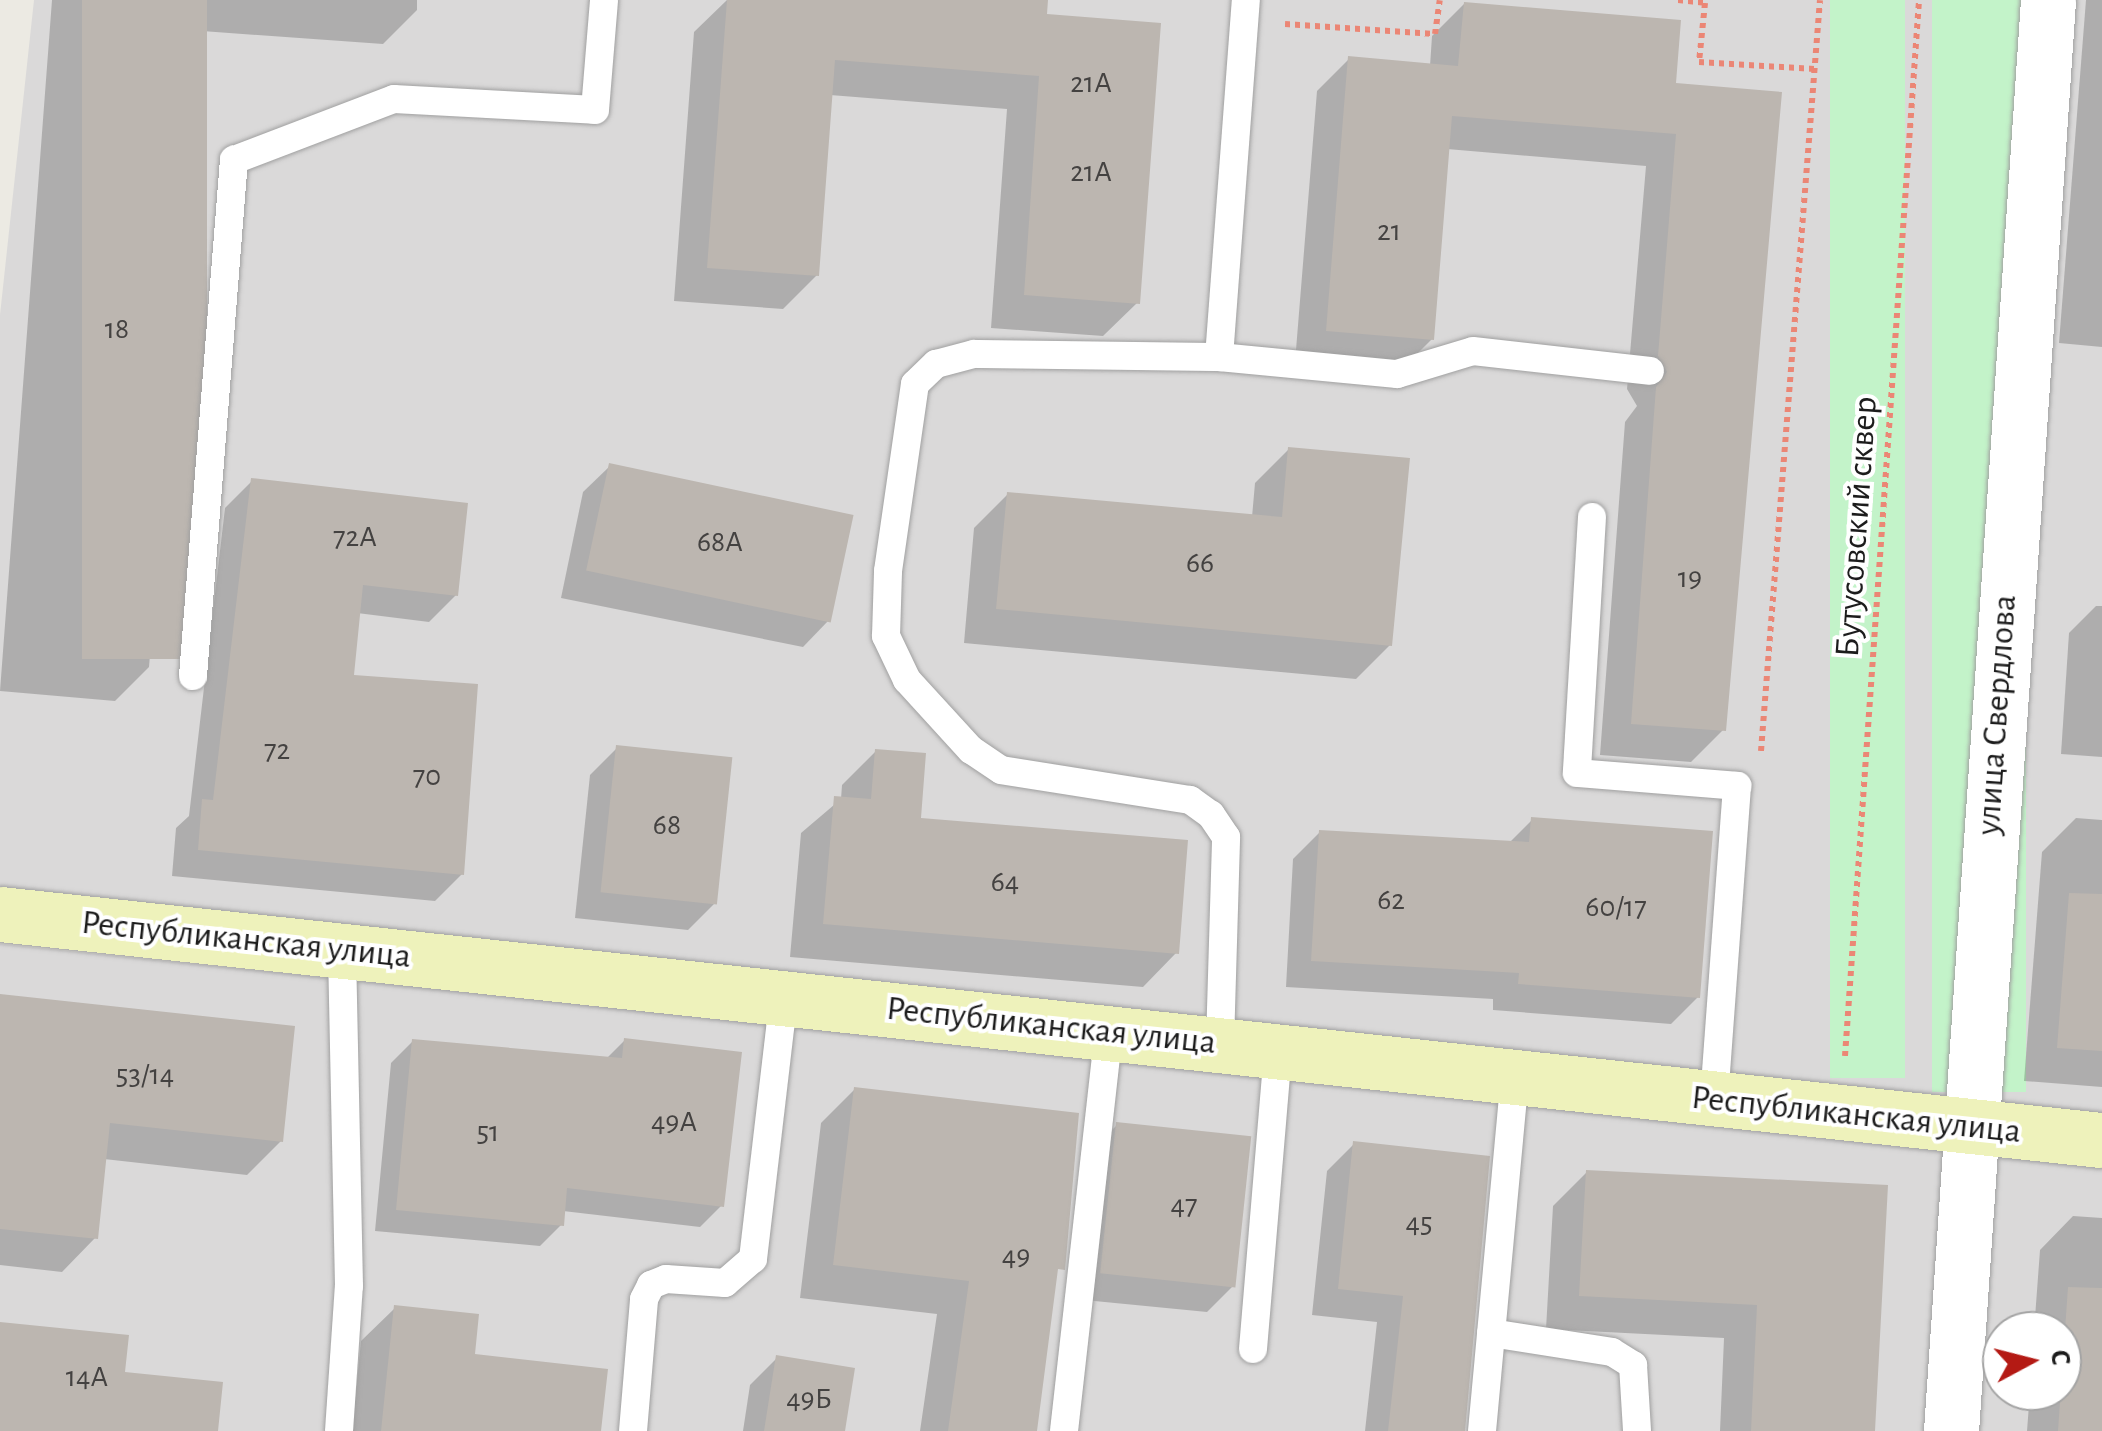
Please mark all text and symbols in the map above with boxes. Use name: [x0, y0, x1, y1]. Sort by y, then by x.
house number: 21А: [1070, 65, 1112, 101]
house number: 21А: [1070, 154, 1112, 190]
house number: 21: [1377, 213, 1401, 249]
house number: 18: [105, 311, 129, 347]
street label: Бутусовский сквер: [1827, 395, 1887, 659]
house number: 72А: [333, 519, 377, 555]
house number: 68А: [697, 524, 743, 560]
house number: 66: [1186, 545, 1214, 581]
house number: 19: [1678, 560, 1702, 596]
street label: улица Свердлова: [1968, 593, 2026, 837]
house number: 72: [264, 732, 290, 768]
house number: 70: [413, 758, 441, 794]
house number: 68: [653, 807, 681, 843]
house number: 64: [991, 864, 1019, 900]
house number: 62: [1377, 882, 1405, 918]
house number: 60/17: [1585, 889, 1647, 925]
street label: Республиканская улица: [79, 902, 413, 978]
street label: Республиканская улица: [884, 988, 1218, 1064]
house number: 53/14: [116, 1057, 174, 1093]
street label: Республиканская улица: [1689, 1077, 2023, 1153]
house number: 49А: [651, 1104, 697, 1140]
house number: 51: [477, 1114, 499, 1150]
house number: 47: [1171, 1187, 1197, 1223]
house number: 45: [1406, 1205, 1432, 1241]
house number: 49: [1002, 1238, 1030, 1274]
north arrow: [1982, 1311, 2082, 1411]
text: С: [2045, 1348, 2075, 1367]
house number: 14А: [66, 1359, 108, 1395]
house number: 49Б: [786, 1381, 832, 1417]

